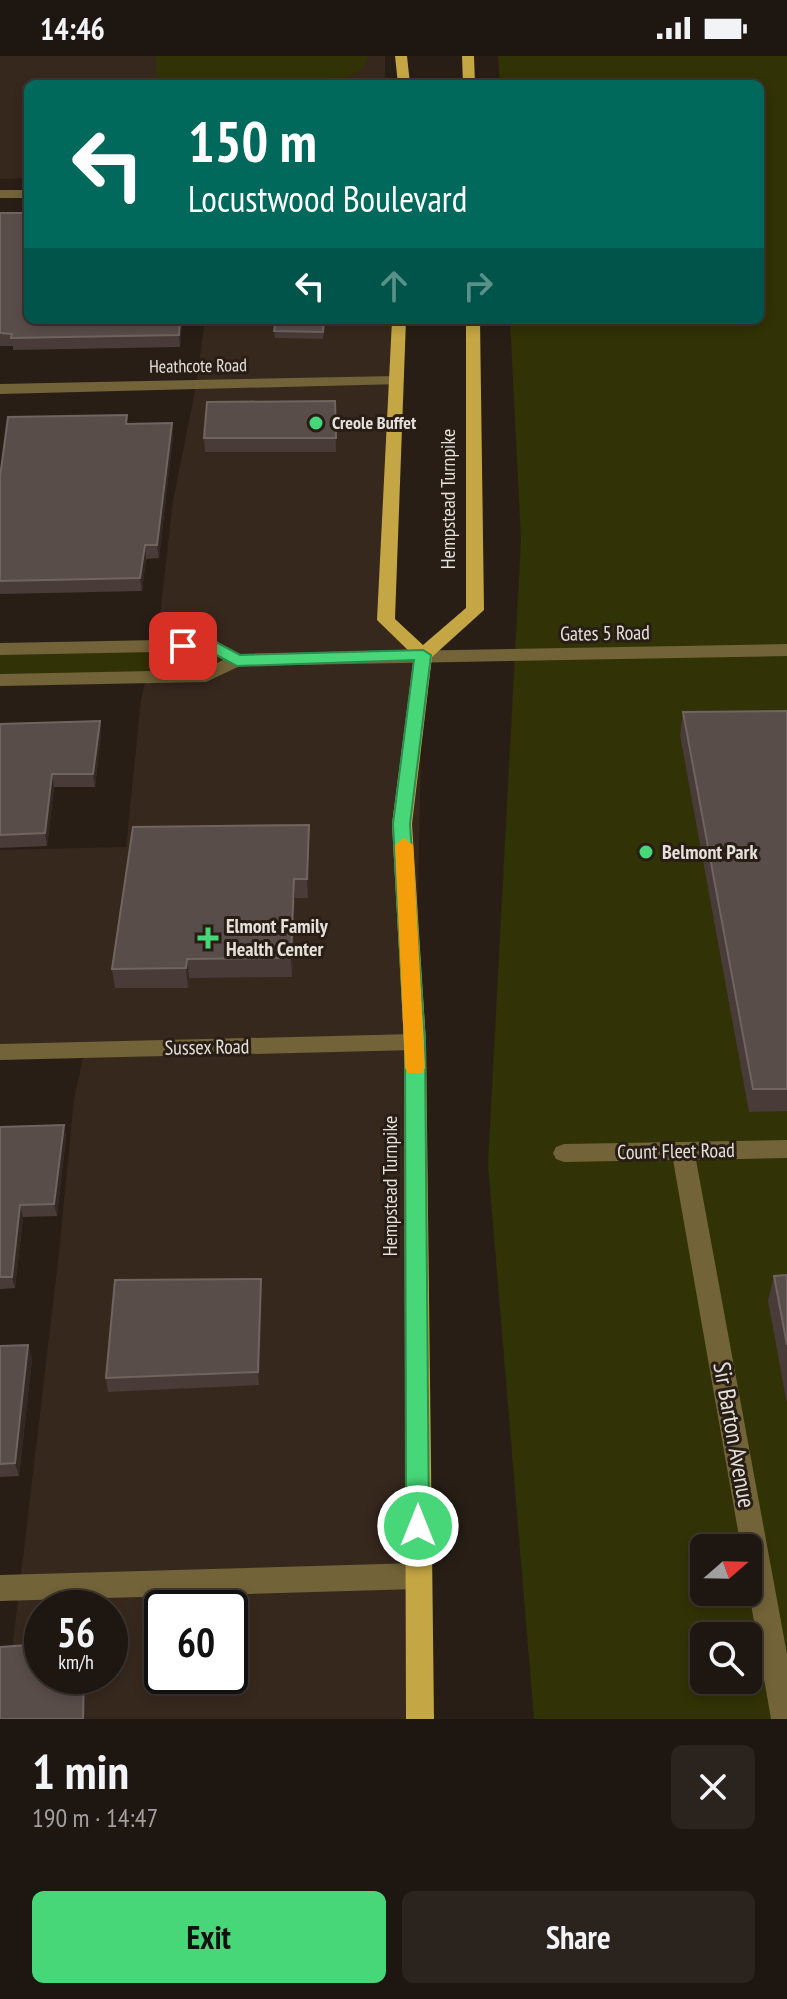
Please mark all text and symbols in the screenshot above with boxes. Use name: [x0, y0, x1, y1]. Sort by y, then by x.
text: 14:46: [40, 9, 105, 48]
text: 150 m: [188, 105, 317, 177]
icon: left: [56, 112, 160, 216]
text: Locustwood Boulevard: [188, 175, 467, 222]
icon: left: [288, 264, 332, 308]
icon: ahead: [372, 264, 416, 308]
icon: right: [456, 264, 500, 308]
street label: Heathcote Road: [149, 353, 247, 378]
place label: Creole Buffet: [332, 411, 417, 434]
marker: Creole Buffet: [307, 414, 325, 432]
street label: Hempstead Turnpike: [435, 429, 461, 569]
pin: [149, 612, 217, 680]
street label: Gates 5 Road: [560, 619, 650, 647]
icon: arrive: [161, 624, 205, 668]
place label: Belmont Park: [662, 839, 758, 865]
marker: Belmont Park: [637, 843, 655, 861]
place label: Elmont Family Health Center: [226, 913, 329, 962]
marker: Elmont Family Health Center: [197, 927, 219, 949]
street label: Sussex Road: [164, 1033, 250, 1061]
street label: Hempstead Turnpike: [377, 1116, 403, 1256]
street label: Count Fleet Road: [617, 1137, 735, 1165]
street label: Sir Barton Avenue: [706, 1360, 763, 1510]
position arrow: [376, 1484, 460, 1568]
north arrow: [690, 1534, 762, 1606]
map controls: [690, 1534, 762, 1694]
speed limit sign: 60: [144, 1590, 248, 1694]
text: 56: [57, 1606, 95, 1658]
button: search: [690, 1622, 762, 1694]
text: km/h: [58, 1649, 94, 1675]
text: 1 min: [32, 1740, 129, 1802]
button: close: [671, 1745, 755, 1829]
text: 190 m · 14:47: [32, 1801, 158, 1834]
button: Exit: [32, 1891, 386, 1983]
button: Share: [402, 1891, 755, 1983]

